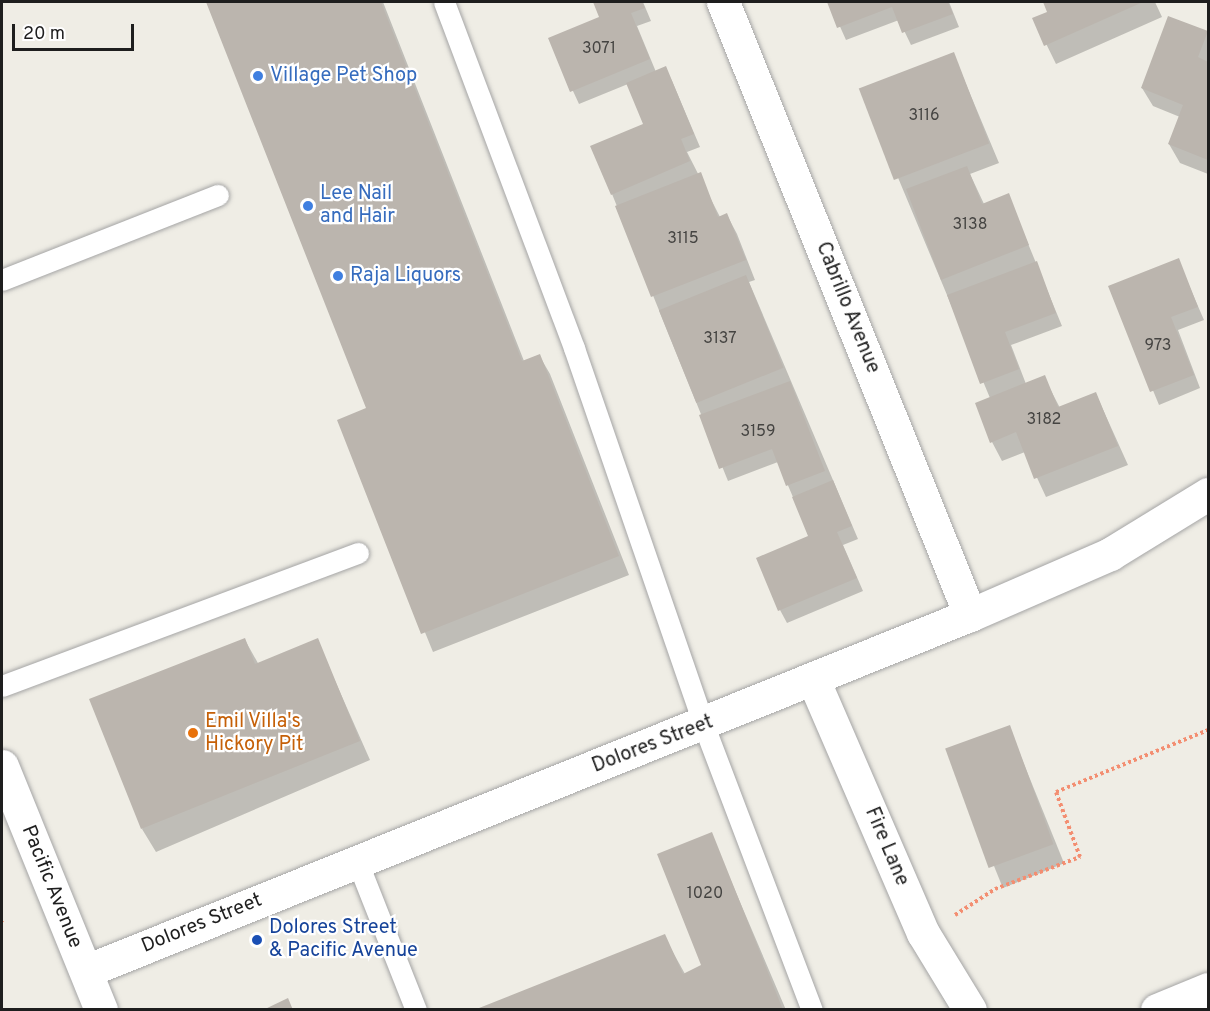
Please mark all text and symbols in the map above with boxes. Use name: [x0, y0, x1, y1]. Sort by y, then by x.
scale bar: [15, 12, 136, 50]
text: 20 m: [23, 23, 65, 46]
house number: 3071: [582, 39, 616, 59]
place label: Village Pet Shop: [270, 64, 417, 88]
marker: Village Pet Shop: [251, 69, 265, 83]
house number: 3116: [908, 106, 940, 126]
place label: Lee Nail and Hair: [320, 183, 395, 230]
marker: Lee Nail and Hair: [301, 199, 315, 213]
house number: 3138: [953, 215, 987, 235]
house number: 3115: [667, 229, 699, 249]
street label: Cabrillo Avenue: [810, 238, 884, 378]
place label: Raja Liquors: [350, 264, 461, 288]
marker: Raja Liquors: [331, 269, 345, 283]
house number: 3137: [703, 329, 737, 349]
house number: 973: [1145, 336, 1171, 356]
house number: 3182: [1027, 410, 1061, 430]
house number: 3159: [741, 422, 775, 442]
place label: Emil Villa's Hickory Pit: [205, 710, 304, 757]
street label: Dolores Street: [589, 711, 717, 779]
marker: Emil Villa's Hickory Pit: [186, 726, 200, 740]
street label: Fire Lane: [859, 804, 913, 890]
street label: Pacific Avenue: [15, 822, 87, 952]
house number: 1020: [687, 884, 723, 904]
street label: Dolores Street: [138, 889, 266, 959]
place label: Dolores Street & Pacific Avenue: [269, 916, 419, 963]
marker: Dolores Street & Pacific Avenue: [250, 933, 264, 947]

